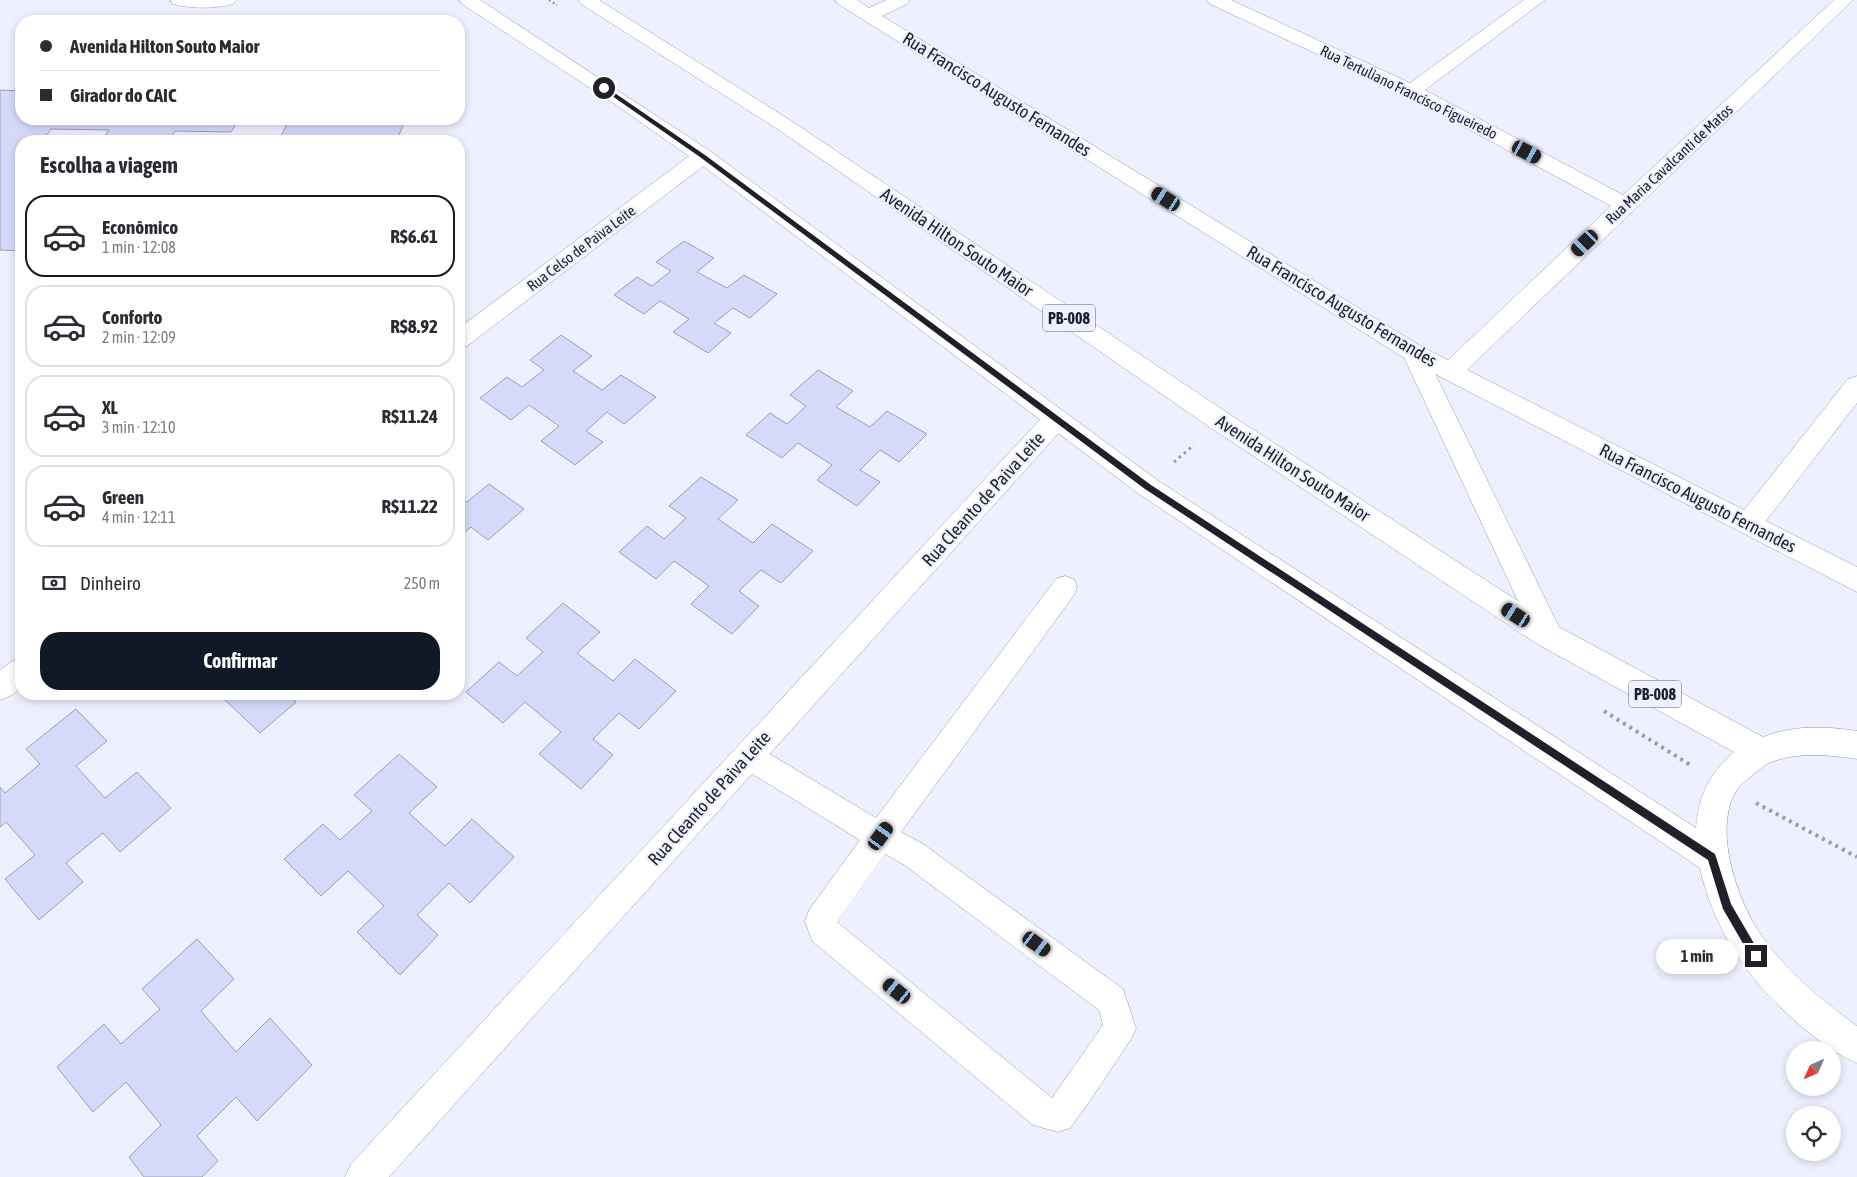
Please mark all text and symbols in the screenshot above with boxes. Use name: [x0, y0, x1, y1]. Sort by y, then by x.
street label: Rua Francisco Augusto Fernandes: [899, 27, 1095, 161]
text: Avenida Hilton Souto Maior: [70, 35, 259, 57]
street label: Rua Tertuliano Francisco Figueiredo: [1318, 42, 1500, 142]
route start: [593, 77, 615, 99]
text: Girador do CAIC: [70, 84, 176, 106]
street label: Rua Maria Cavalcanti de Matos: [1602, 101, 1736, 227]
car: [1510, 138, 1543, 166]
text: Escolha a viagem: [40, 152, 178, 178]
street label: Avenida Hilton Souto Maior: [877, 183, 1038, 301]
car: [1149, 185, 1182, 213]
street label: Rua Celso de Paiva Leite: [523, 202, 639, 294]
icon: car: [42, 214, 87, 259]
text: Econômico: [102, 216, 178, 238]
text: R$6.61: [390, 225, 438, 247]
car: [1569, 227, 1601, 259]
text: 1 min · 12:08: [102, 238, 176, 256]
street label: Rua Francisco Augusto Fernandes: [1243, 241, 1441, 371]
icon: car: [42, 304, 87, 349]
road number: PB-008: [1043, 304, 1095, 332]
text: Conforto: [102, 306, 163, 328]
text: R$8.92: [390, 315, 438, 337]
text: 2 min · 12:09: [102, 328, 176, 346]
icon: car: [42, 394, 87, 439]
text: XL: [102, 396, 118, 418]
text: R$11.24: [381, 405, 438, 427]
street label: Avenida Hilton Souto Maior: [1212, 410, 1375, 526]
text: 3 min · 12:10: [102, 418, 175, 436]
street label: Rua Cleanto de Paiva Leite: [917, 428, 1049, 570]
street label: Rua Francisco Augusto Fernandes: [1596, 439, 1800, 557]
icon: car: [42, 484, 87, 529]
text: Green: [102, 486, 144, 508]
text: R$11.22: [381, 495, 438, 517]
text: 4 min · 12:11: [102, 508, 175, 526]
icon: cash: [40, 569, 68, 597]
text: Dinheiro: [80, 572, 141, 594]
text: 250 m: [404, 574, 440, 592]
car: [1499, 601, 1532, 629]
button: Confirmar: [40, 632, 440, 690]
road number: PB-008: [1629, 681, 1681, 708]
street label: Rua Cleanto de Paiva Leite: [643, 727, 775, 869]
car: [866, 819, 895, 853]
car: [1020, 929, 1053, 959]
callout: 1 min: [1656, 938, 1738, 974]
route end: [1745, 945, 1767, 967]
text: 1 min: [1681, 947, 1713, 965]
car: [880, 976, 913, 1006]
north arrow: [1786, 1041, 1841, 1096]
map controls: [1786, 1041, 1841, 1161]
button: locate: [1786, 1106, 1841, 1161]

